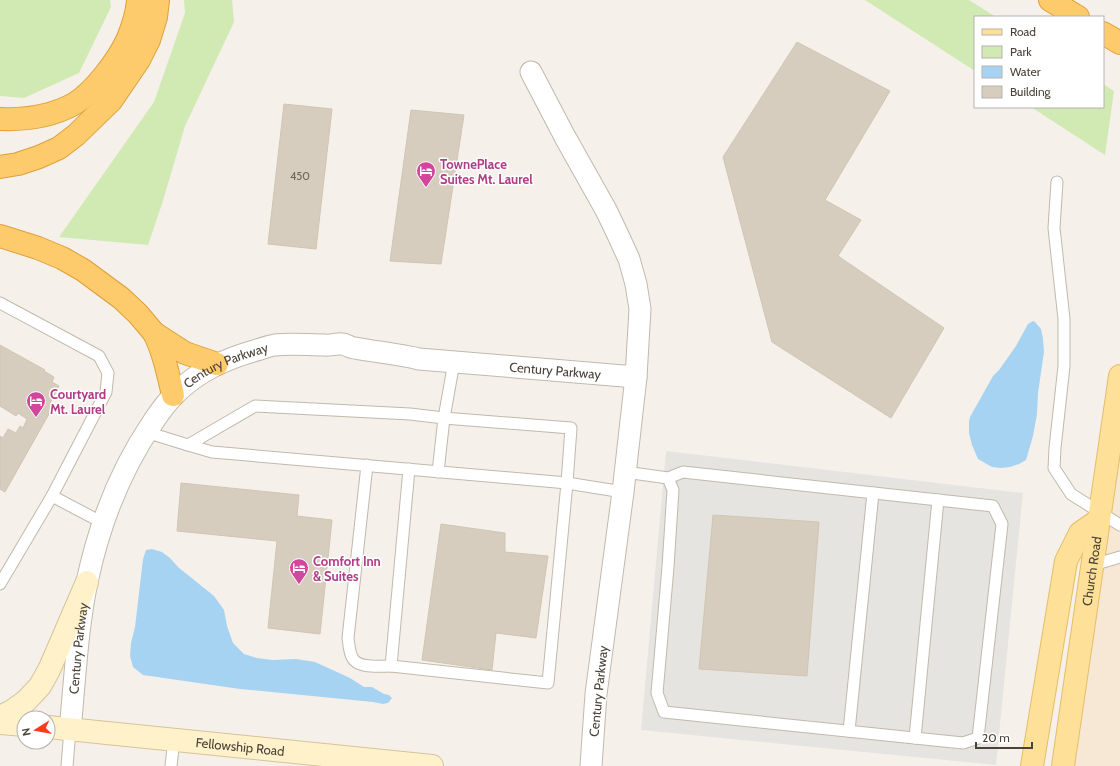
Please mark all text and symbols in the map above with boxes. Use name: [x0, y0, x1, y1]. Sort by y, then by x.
legend: [974, 16, 1104, 108]
text: Road: [1010, 24, 1036, 39]
text: Park: [1010, 44, 1032, 59]
text: Water: [1010, 64, 1041, 79]
text: Building: [1010, 84, 1052, 99]
place label: TownePlace Suites Mt. Laurel: [440, 156, 533, 187]
hotel icon: TownePlace Suites Mt. Laurel: [415, 160, 437, 188]
house number: 450: [290, 169, 310, 183]
street label: Century Parkway: [180, 339, 270, 391]
street label: Century Parkway: [509, 359, 602, 382]
place label: Courtyard Mt. Laurel: [50, 386, 106, 417]
hotel icon: Courtyard Mt. Laurel: [25, 390, 47, 418]
street label: Church Road: [1079, 535, 1104, 607]
place label: Comfort Inn & Suites: [313, 553, 381, 584]
hotel icon: Comfort Inn & Suites: [288, 557, 310, 585]
street label: Century Parkway: [65, 601, 91, 695]
street label: Century Parkway: [585, 644, 611, 737]
north arrow: [16, 710, 56, 750]
scale bar: [976, 724, 1032, 750]
text: N: [19, 727, 34, 737]
text: 20 m: [982, 730, 1010, 745]
street label: Fellowship Road: [195, 734, 285, 759]

